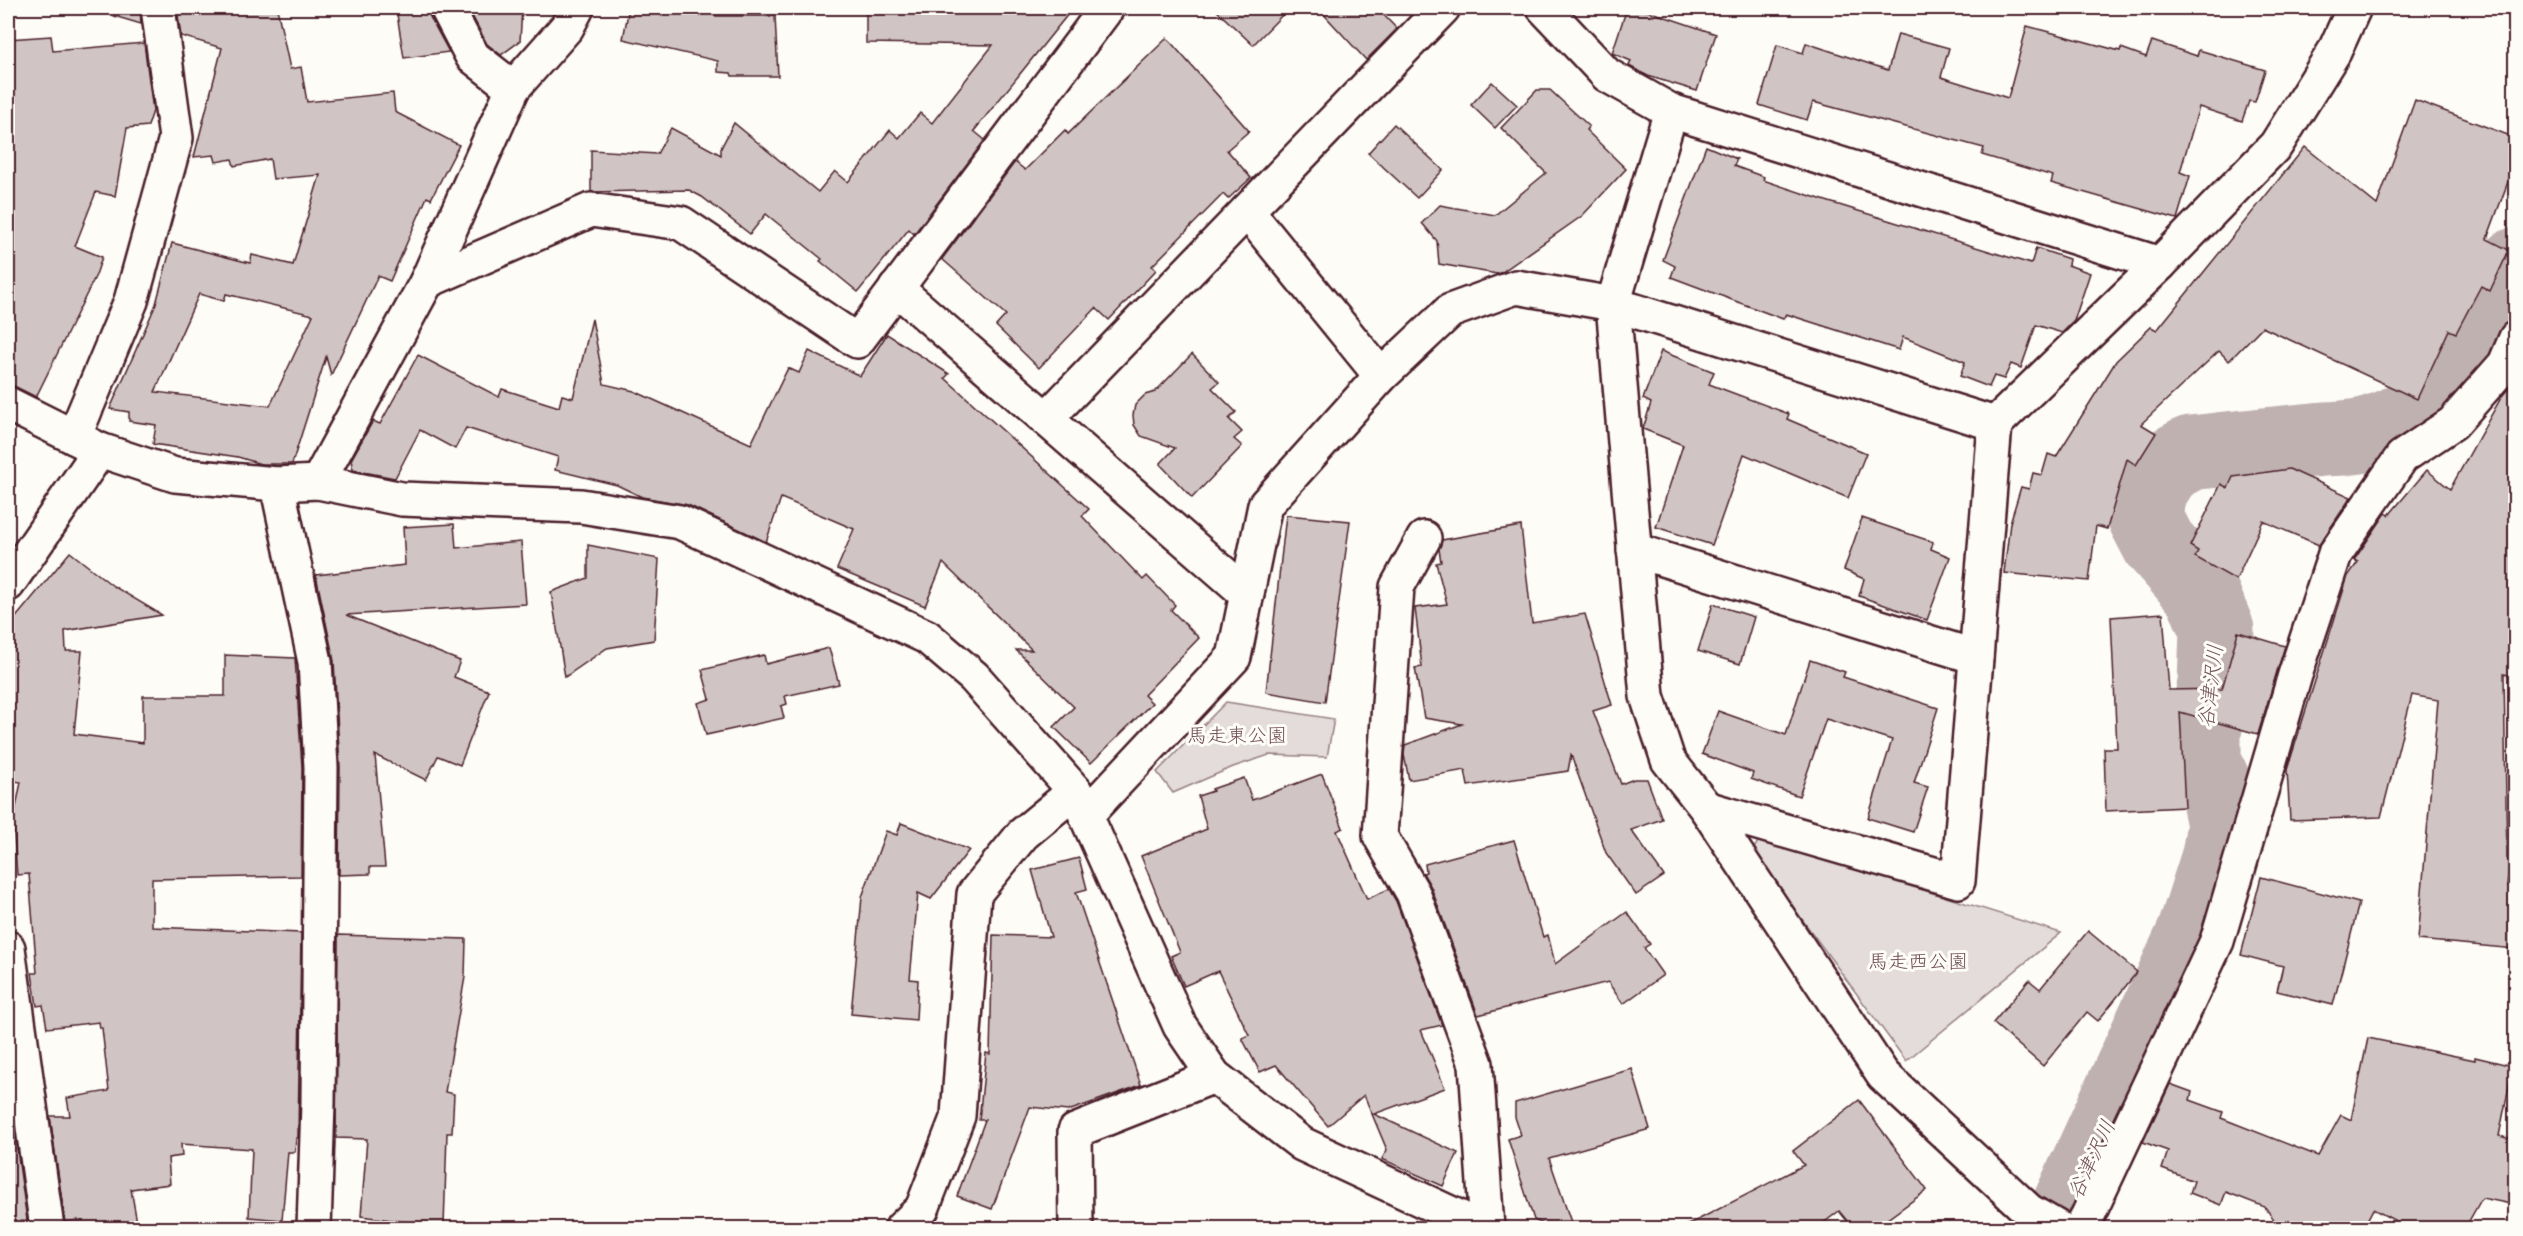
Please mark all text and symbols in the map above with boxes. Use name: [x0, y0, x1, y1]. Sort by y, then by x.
water label: 谷津沢川: [2190, 643, 2230, 729]
park label: 馬走東公園: [1187, 721, 1287, 748]
park label: 馬走西公園: [1868, 947, 1968, 974]
water label: 谷津沢川: [2060, 1115, 2122, 1203]

